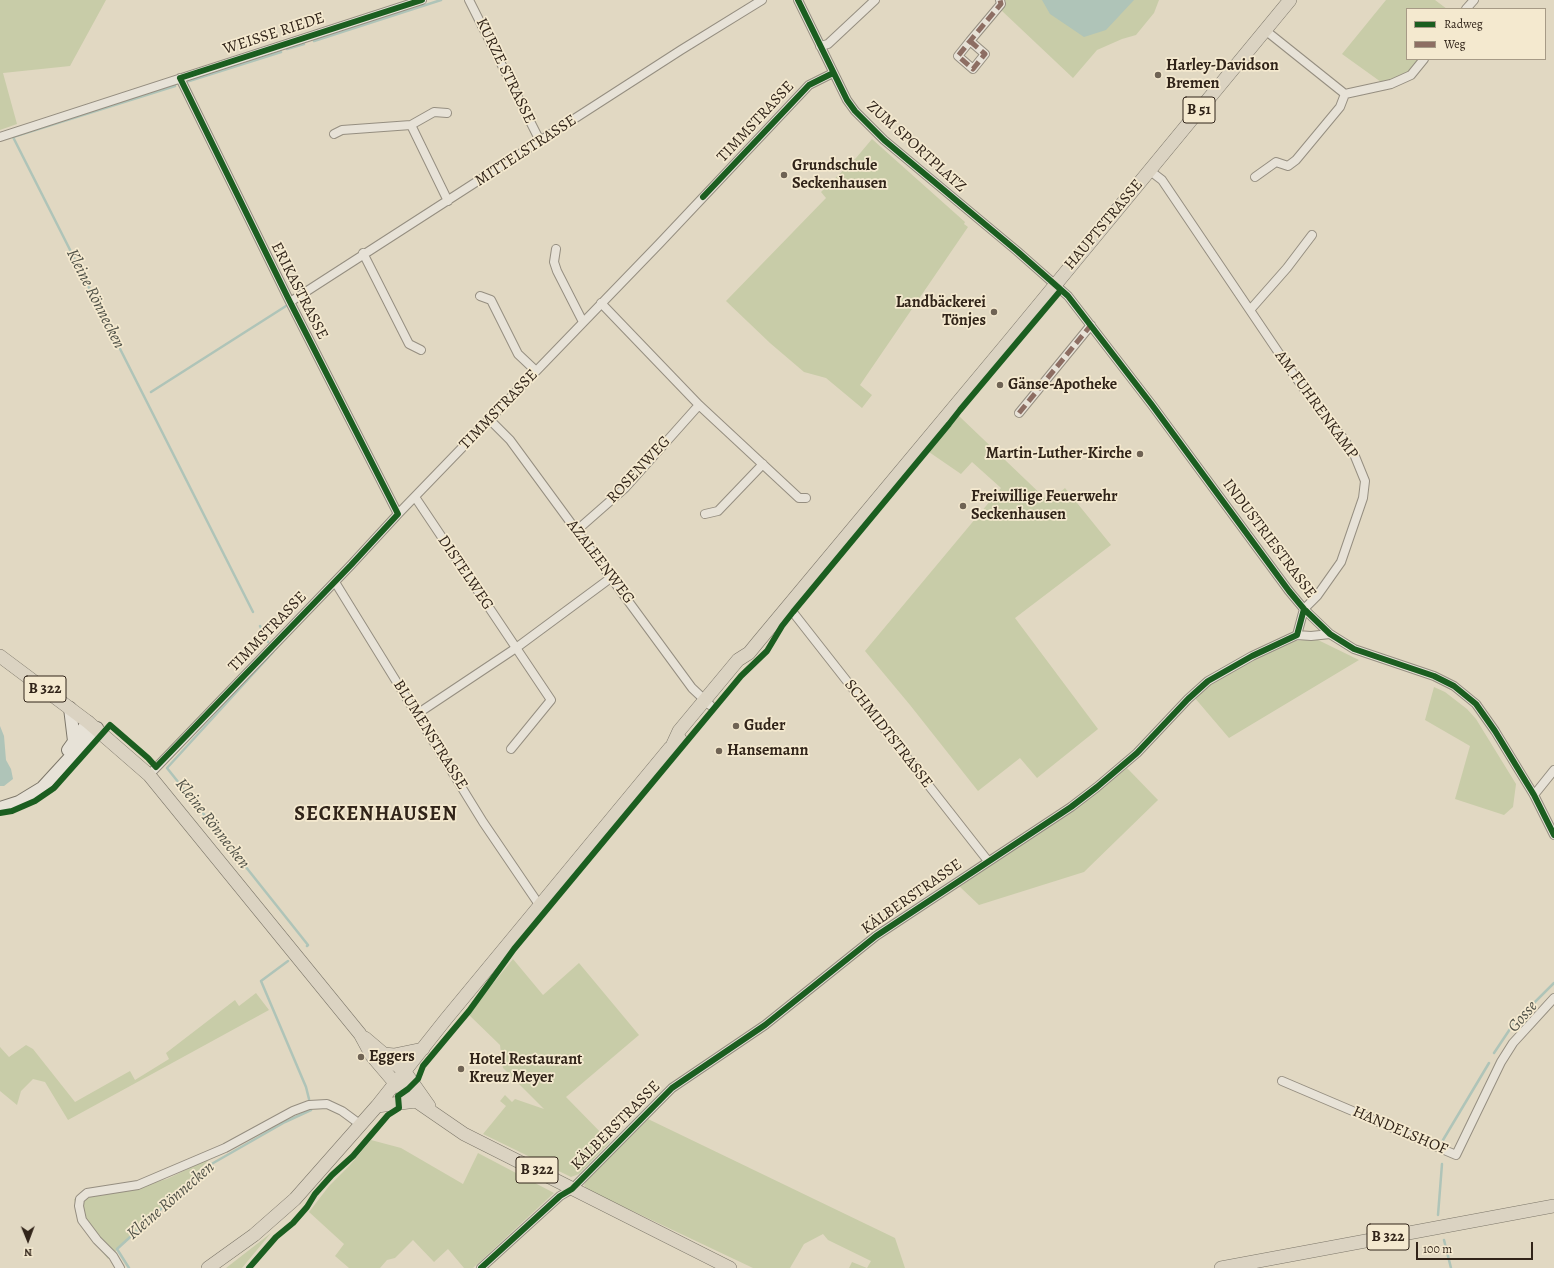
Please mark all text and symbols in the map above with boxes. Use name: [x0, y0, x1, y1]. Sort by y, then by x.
legend: [1406, 8, 1546, 60]
street label: WEISSE RIEDE: [221, 9, 327, 59]
street label: KURZE STRASSE: [471, 15, 539, 127]
text: Radweg: [1444, 16, 1483, 32]
text: Weg: [1444, 36, 1466, 52]
place label: Harley-Davidson Bremen: [1166, 56, 1279, 94]
marker: Harley-Davidson Bremen: [1153, 70, 1163, 80]
street label: TIMMSTRASSE: [713, 77, 799, 167]
street label: ZUM SPORTPLATZ: [862, 97, 970, 197]
road number: B 51: [1183, 97, 1215, 123]
street label: MITTELSTRASSE: [472, 111, 580, 191]
place label: Grundschule Seckenhausen: [792, 156, 887, 194]
marker: Grundschule Seckenhausen: [779, 170, 789, 180]
street label: HAUPTSTRASSE: [1061, 176, 1147, 274]
street label: ERIKASTRASSE: [266, 239, 332, 343]
water label: Kleine Rönnecken: [61, 246, 129, 352]
place label: Landbäckerei Tönjes: [896, 293, 986, 331]
marker: Landbäckerei Tönjes: [989, 307, 999, 317]
street label: AM FUHRENKAMP: [1270, 347, 1362, 463]
street label: TIMMSTRASSE: [456, 366, 542, 454]
place label: Gänse-Apotheke: [1008, 375, 1117, 395]
marker: Gänse-Apotheke: [995, 380, 1005, 390]
street label: ROSENWEG: [603, 432, 675, 508]
place label: Martin-Luther-Kirche: [986, 444, 1132, 464]
marker: Martin-Luther-Kirche: [1135, 449, 1145, 459]
street label: INDUSTRIESTRASSE: [1218, 476, 1320, 602]
place label: Freiwillige Feuerwehr Seckenhausen: [971, 487, 1118, 525]
marker: Freiwillige Feuerwehr Seckenhausen: [958, 501, 968, 511]
street label: AZALEENWEG: [562, 516, 638, 608]
street label: DISTELWEG: [433, 532, 497, 614]
street label: TIMMSTRASSE: [225, 588, 311, 676]
road number: B 322: [24, 676, 66, 702]
street label: SCHMIDTSTRASSE: [840, 676, 936, 792]
street label: BLUMENSTRASSE: [389, 677, 471, 793]
place label: Guder: [744, 716, 786, 736]
marker: Guder: [731, 721, 741, 731]
place label: Hansemann: [727, 741, 808, 761]
marker: Hansemann: [714, 746, 724, 756]
water label: Kleine Rönnecken: [170, 775, 254, 873]
district label: SECKENHAUSEN: [294, 803, 458, 827]
street label: KÄLBERSTRASSE: [858, 855, 966, 939]
water label: Gosse: [1504, 997, 1542, 1037]
place label: Eggers: [369, 1047, 415, 1067]
place label: Hotel Restaurant Kreuz Meyer: [469, 1050, 582, 1088]
marker: Eggers: [356, 1052, 366, 1062]
marker: Hotel Restaurant Kreuz Meyer: [456, 1064, 466, 1074]
street label: KÄLBERSTRASSE: [567, 1077, 665, 1175]
street label: HANDELSHOF: [1350, 1102, 1450, 1160]
water label: Kleine Rönnecken: [123, 1157, 219, 1245]
road number: B 322: [516, 1157, 558, 1183]
north arrow: [8, 1220, 48, 1260]
road number: B 322: [1367, 1224, 1409, 1250]
scale bar: [1418, 1234, 1535, 1260]
text: 100 m: [1423, 1241, 1452, 1257]
text: N: [24, 1245, 32, 1260]

